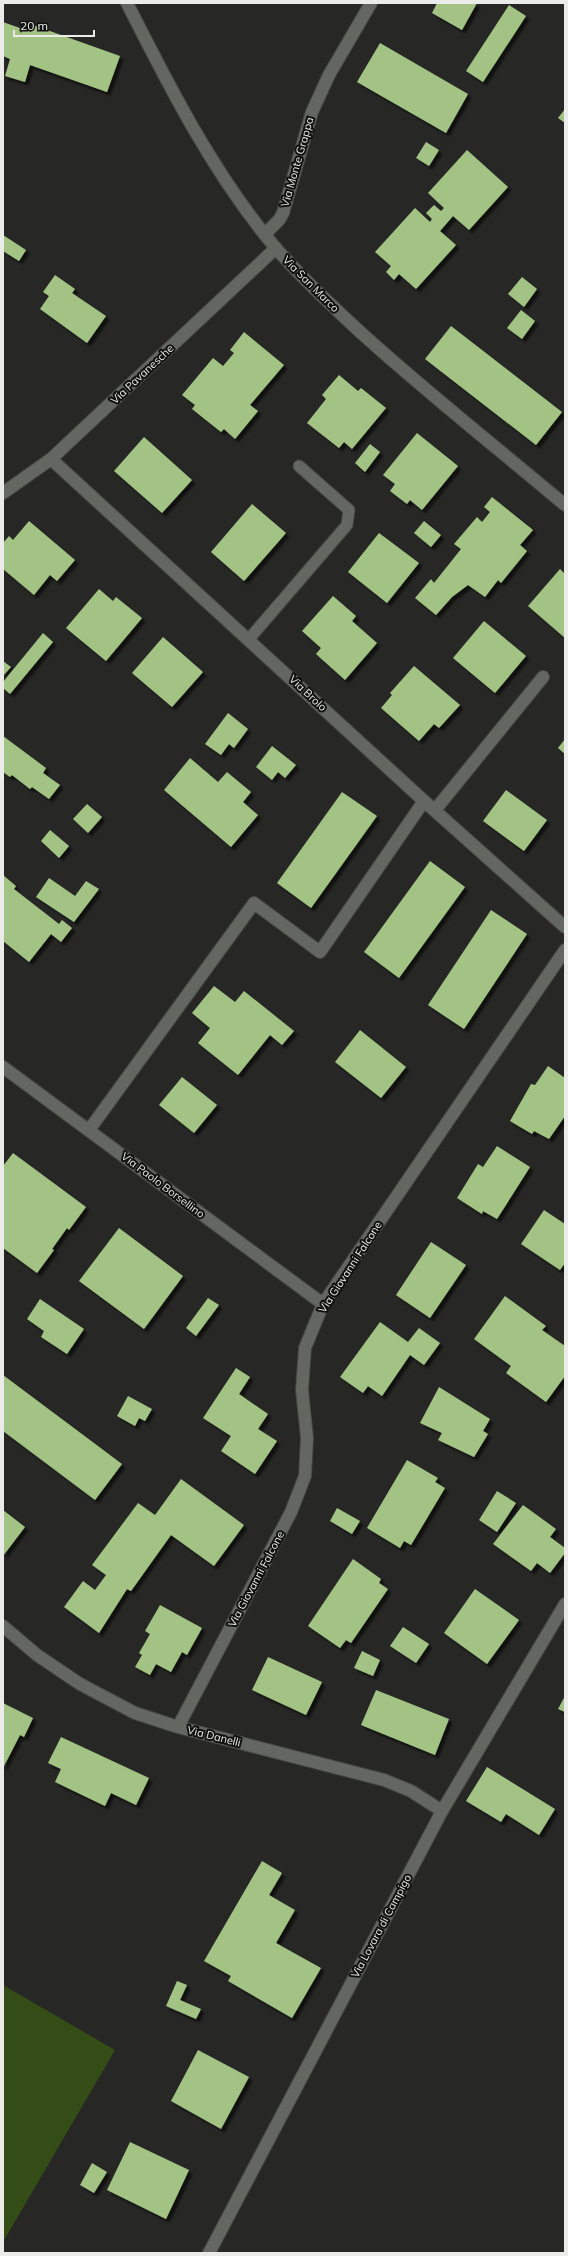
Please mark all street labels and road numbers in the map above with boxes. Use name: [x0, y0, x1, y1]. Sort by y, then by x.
street label: Via Monte Grappa: [277, 115, 317, 209]
street label: Via San Marco: [280, 253, 342, 315]
street label: Via Pavanesche: [107, 341, 177, 407]
street label: Via Brolo: [286, 672, 330, 714]
street label: Via Paolo Borsellino: [118, 1149, 208, 1221]
street label: Via Giovanni Falcone: [315, 1218, 385, 1316]
street label: Via Giovanni Falcone: [225, 1529, 287, 1629]
street label: Via Danelli: [186, 1723, 242, 1749]
street label: Via Lovara di Campigo: [348, 1872, 414, 1980]

